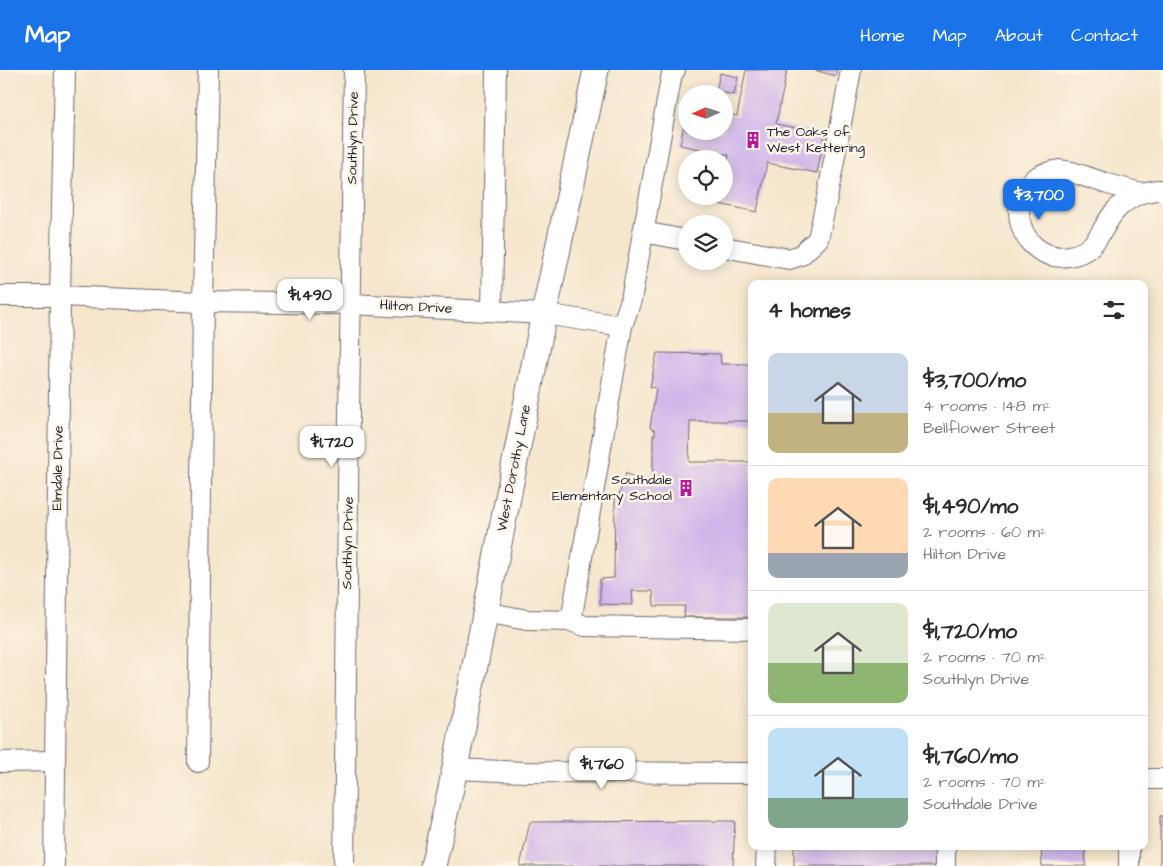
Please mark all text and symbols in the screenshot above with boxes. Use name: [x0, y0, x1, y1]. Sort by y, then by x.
text: Map: [25, 18, 70, 52]
text: Home: [860, 23, 905, 48]
text: Map: [933, 23, 967, 48]
text: About: [995, 23, 1043, 48]
text: Contact: [1071, 23, 1138, 48]
north arrow: [678, 85, 732, 140]
map controls: [678, 85, 733, 270]
street label: Southlyn Drive: [342, 91, 364, 185]
place label: The Oaks of West Kettering: [767, 122, 865, 158]
building icon: The Oaks of West Kettering: [743, 130, 763, 150]
button: locate: [678, 150, 733, 205]
pin: $3,700: [998, 178, 1080, 221]
text: $3,700: [1014, 184, 1064, 206]
button: layers: [678, 215, 733, 270]
pin: $1,490: [269, 278, 351, 321]
text: $1,490: [288, 284, 332, 306]
street label: Hilton Drive: [379, 295, 453, 319]
text: 4 homes: [768, 296, 851, 325]
icon: filters: [1100, 296, 1128, 324]
text: $3,700/mo: [923, 366, 1026, 395]
icon: home: [808, 373, 868, 433]
text: 4 rooms · 148 m²: [923, 395, 1051, 417]
street label: West Dorothy Lane: [492, 402, 536, 533]
text: Bellflower Street: [923, 417, 1055, 439]
street label: Elmdale Drive: [47, 425, 69, 511]
pin: $1,720: [291, 426, 373, 468]
text: $1,720: [311, 431, 353, 453]
place label: Southdale Elementary School: [552, 470, 672, 506]
building icon: Southdale Elementary School: [676, 478, 696, 498]
text: $1,490/mo: [923, 492, 1018, 521]
street label: Southlyn Drive: [337, 496, 359, 590]
icon: home: [808, 498, 868, 558]
text: 2 rooms · 60 m²: [923, 521, 1046, 543]
text: Hilton Drive: [923, 543, 1006, 565]
text: $1,720/mo: [923, 617, 1017, 646]
icon: home: [808, 623, 868, 683]
text: 2 rooms · 70 m²: [923, 646, 1046, 668]
text: Southlyn Drive: [923, 668, 1029, 690]
text: $1,760/mo: [923, 742, 1018, 771]
pin: $1,760: [561, 748, 643, 790]
icon: home: [808, 748, 868, 808]
text: $1,760: [580, 753, 624, 775]
text: 2 rooms · 70 m²: [923, 771, 1046, 793]
text: Southdale Drive: [923, 793, 1037, 815]

